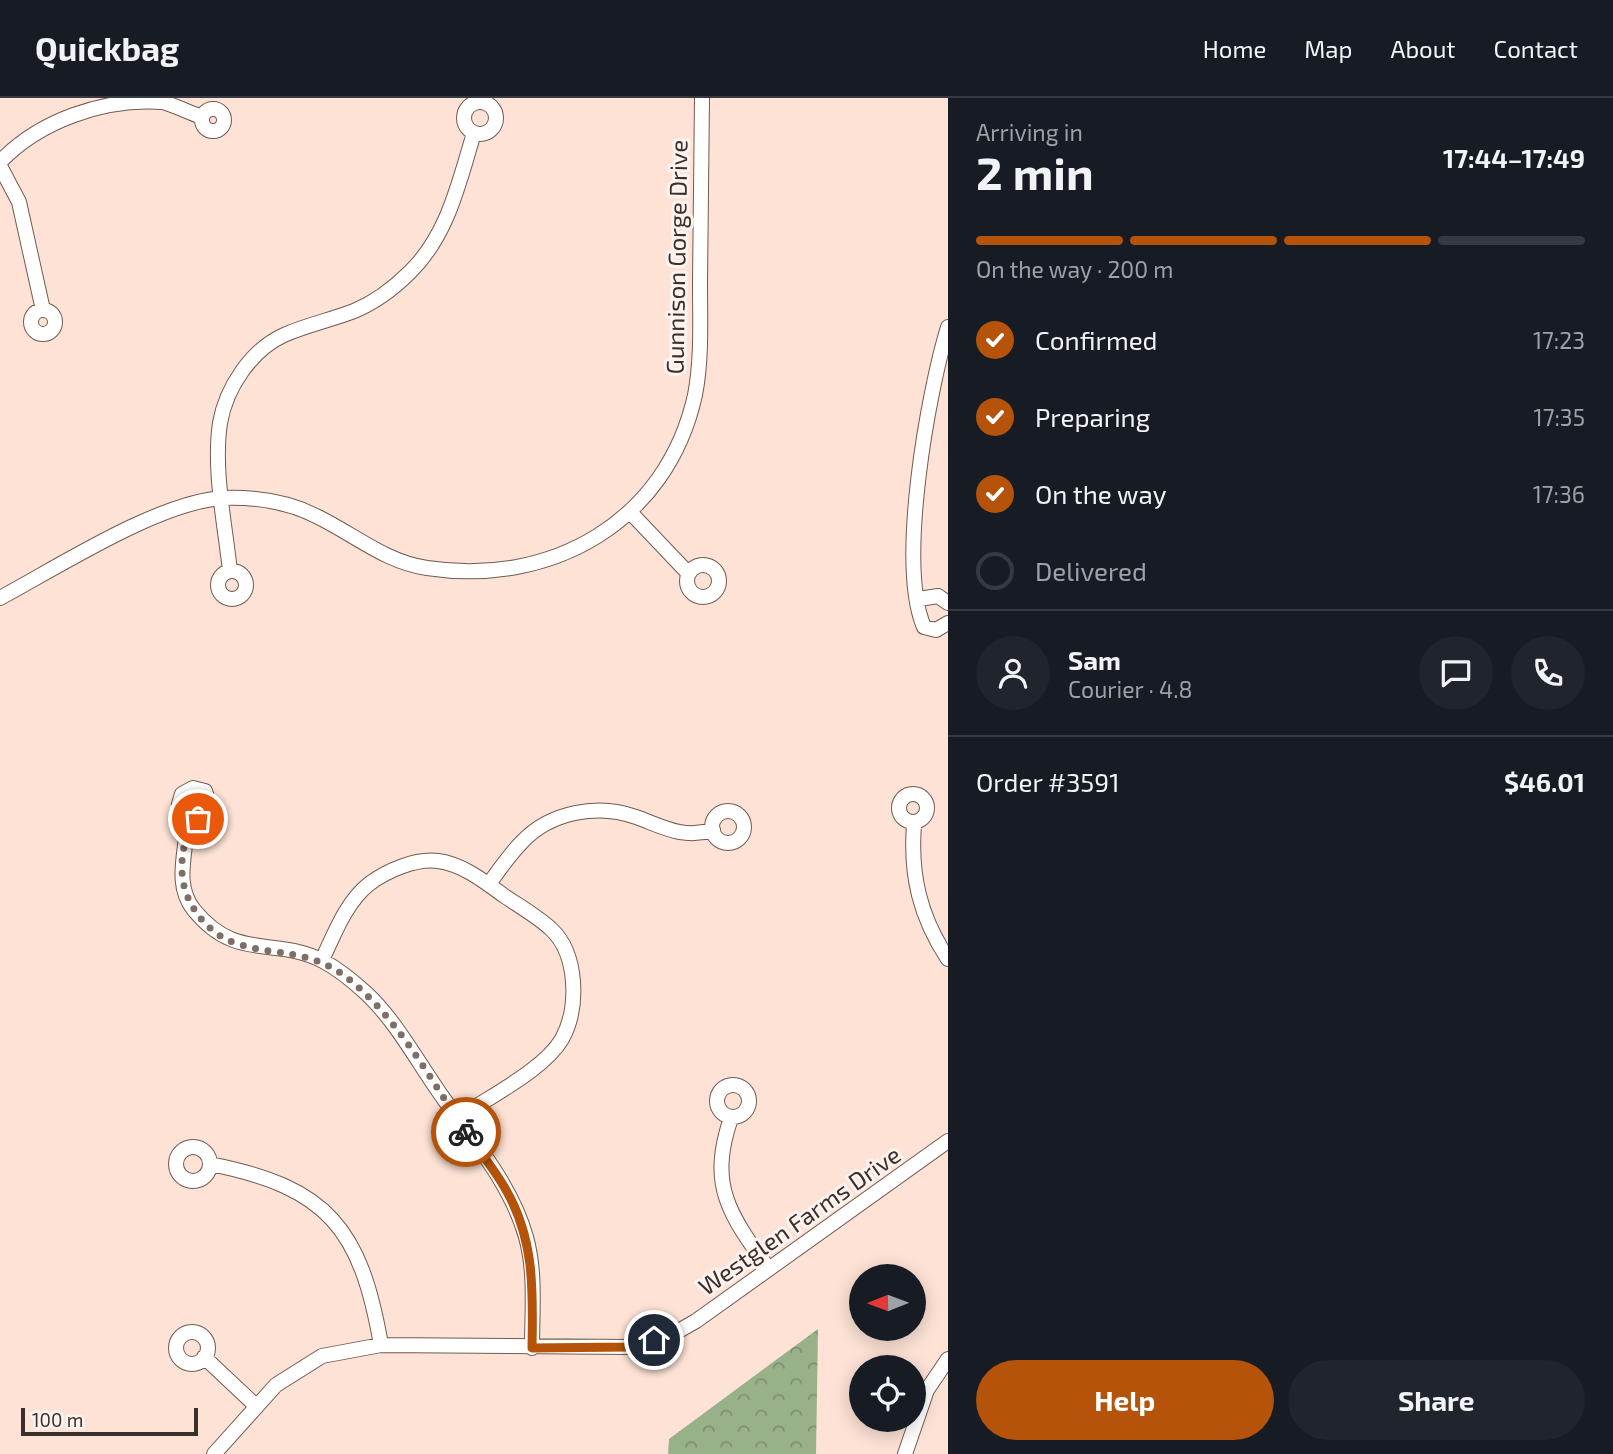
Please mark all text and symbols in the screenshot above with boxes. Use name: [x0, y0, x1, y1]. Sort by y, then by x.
text: Quickbag: [35, 28, 179, 68]
text: Home: [1203, 34, 1266, 63]
text: Map: [1304, 34, 1352, 63]
text: About: [1390, 34, 1456, 63]
text: Contact: [1494, 34, 1578, 63]
text: Arriving in: [976, 118, 1083, 146]
street label: Gunnison Gorge Drive: [659, 140, 693, 374]
text: 17:44–17:49: [1443, 142, 1585, 173]
text: 2 min: [976, 144, 1094, 199]
text: On the way · 200 m: [976, 255, 1173, 283]
icon: check: [976, 321, 1014, 359]
text: Confirmed: [1035, 324, 1158, 355]
text: 17:23: [1533, 326, 1585, 354]
icon: check: [976, 398, 1014, 436]
text: Preparing: [1035, 401, 1150, 432]
text: 17:35: [1534, 403, 1585, 431]
icon: check: [976, 475, 1014, 513]
text: On the way: [1035, 478, 1166, 509]
text: 17:36: [1533, 480, 1585, 508]
text: Delivered: [1035, 555, 1147, 586]
button: person: [976, 636, 1050, 710]
button: chat: [1419, 636, 1493, 710]
button: phone: [1511, 636, 1585, 710]
text: Sam: [1068, 644, 1121, 675]
text: Courier · 4.8: [1068, 675, 1192, 703]
text: Order #3591: [976, 766, 1120, 797]
text: $46.01: [1504, 766, 1585, 797]
pin: [168, 789, 228, 849]
icon: bag: [179, 800, 217, 838]
courier: [431, 1097, 501, 1167]
icon: bike: [447, 1113, 485, 1151]
street label: Westglen Farms Drive: [692, 1139, 906, 1301]
north arrow: [849, 1264, 926, 1340]
map controls: [849, 1264, 926, 1432]
pin: [624, 1310, 684, 1370]
icon: home: [635, 1321, 673, 1359]
button: locate: [849, 1355, 926, 1432]
button: Help: [976, 1360, 1274, 1440]
button: Share: [1288, 1360, 1585, 1440]
scale bar: [21, 1405, 198, 1437]
text: 100 m: [32, 1408, 83, 1431]

